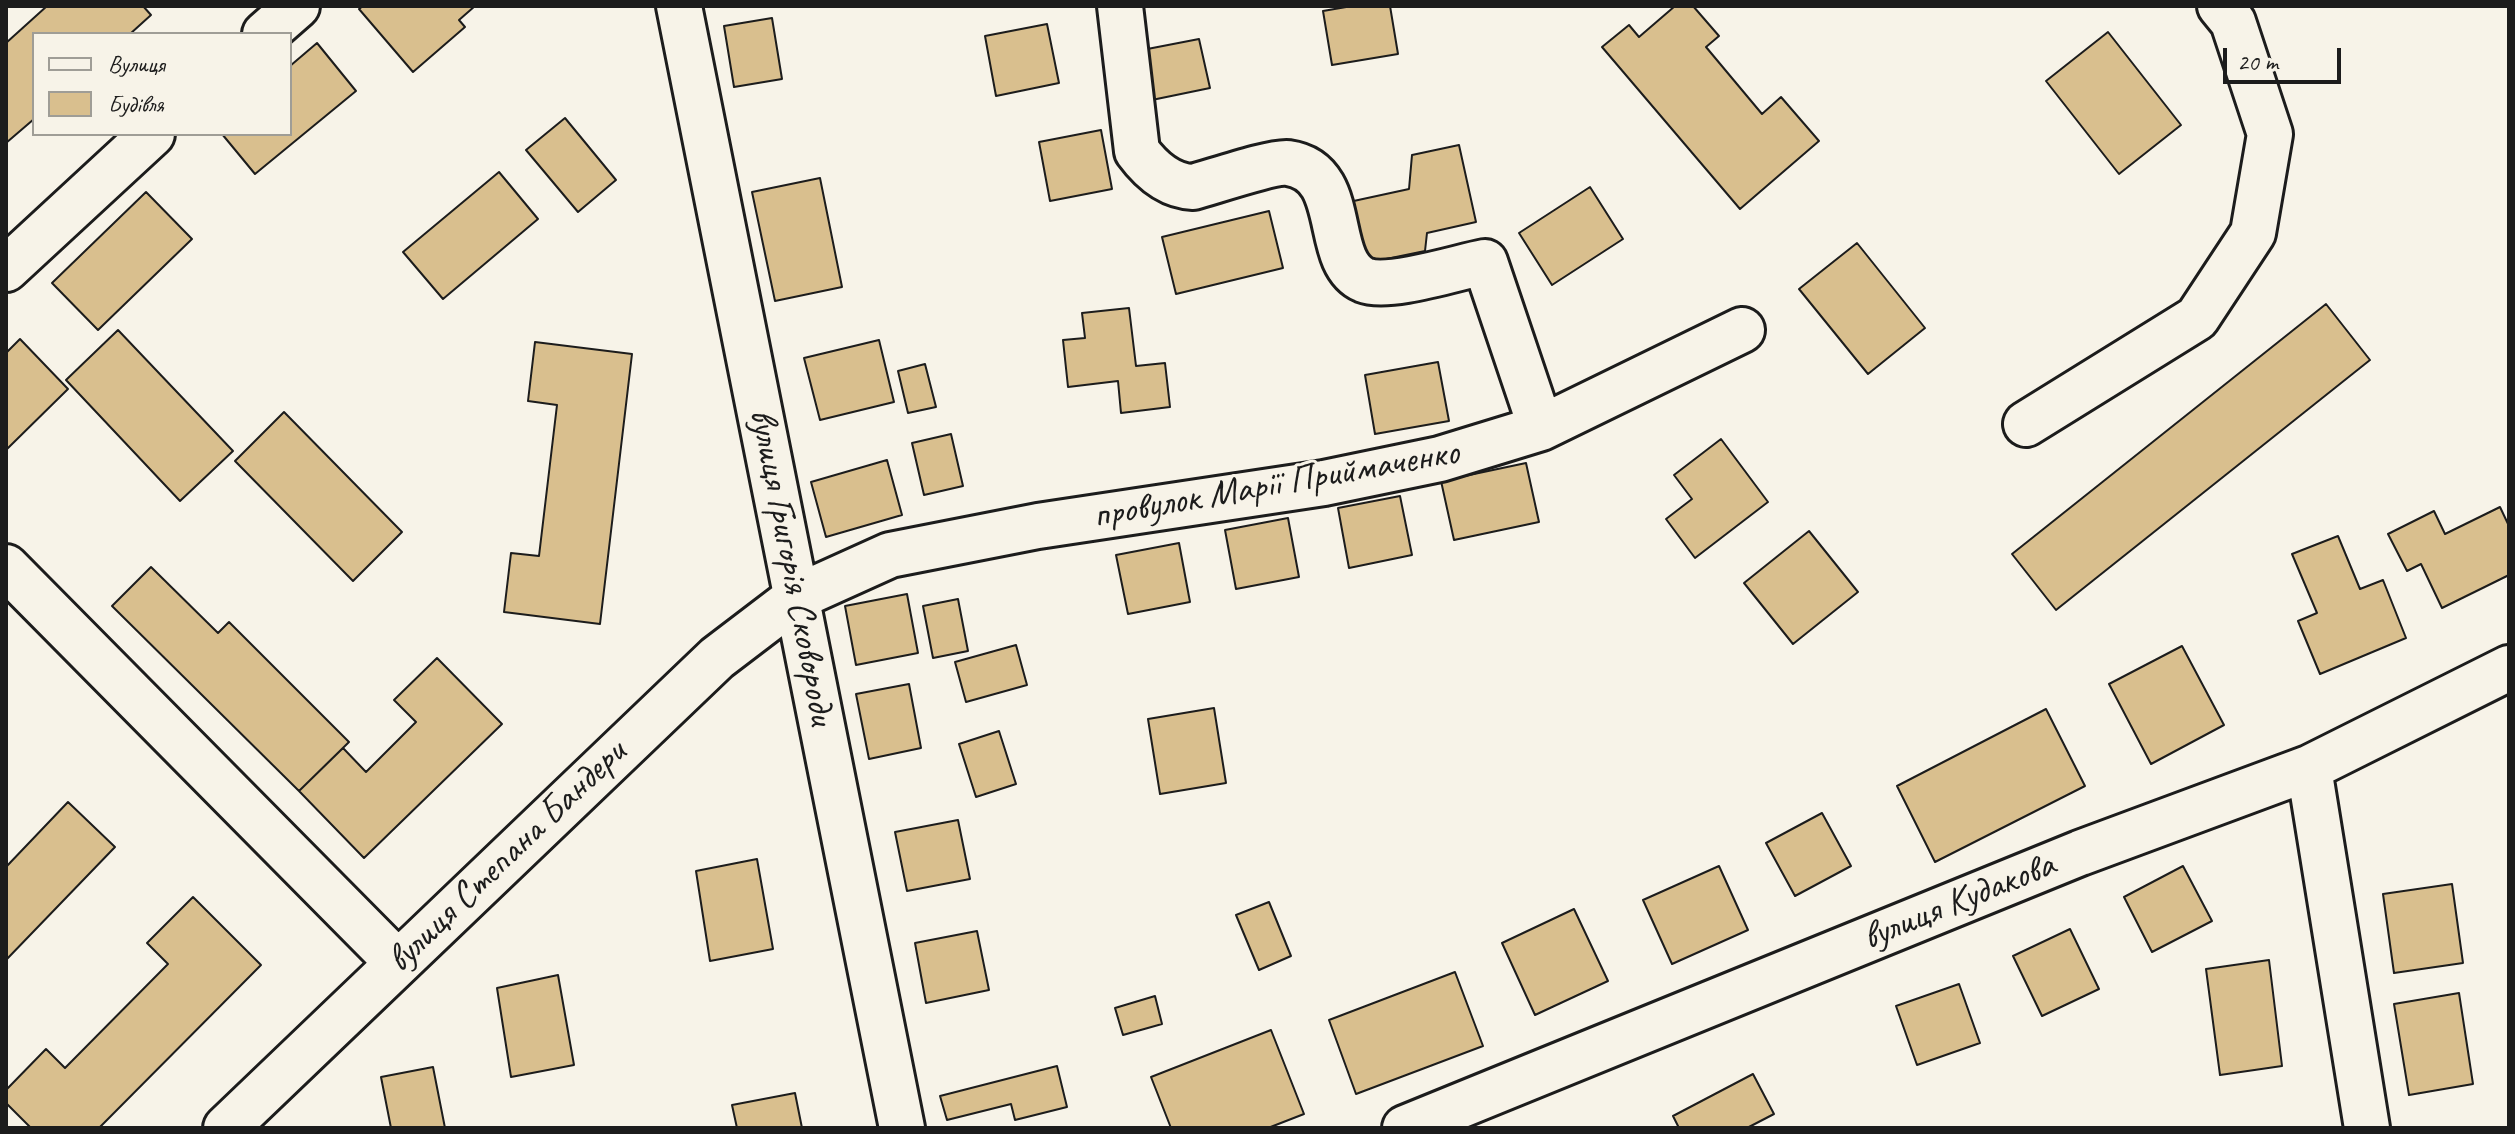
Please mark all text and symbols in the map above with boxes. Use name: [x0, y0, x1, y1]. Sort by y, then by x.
legend: [32, 32, 292, 136]
scale bar: [2227, 32, 2345, 82]
text: 20 m: [2237, 47, 2278, 77]
text: Вулиця: [108, 49, 165, 79]
text: Будівля: [108, 89, 164, 119]
street label: вулиця Григорія Сковороди: [738, 405, 844, 729]
street label: провулок Марії Приймаченко: [1090, 430, 1462, 540]
street label: вулиця Степана Бандери: [378, 731, 636, 983]
street label: вулиця Кудакова: [1856, 843, 2062, 961]

